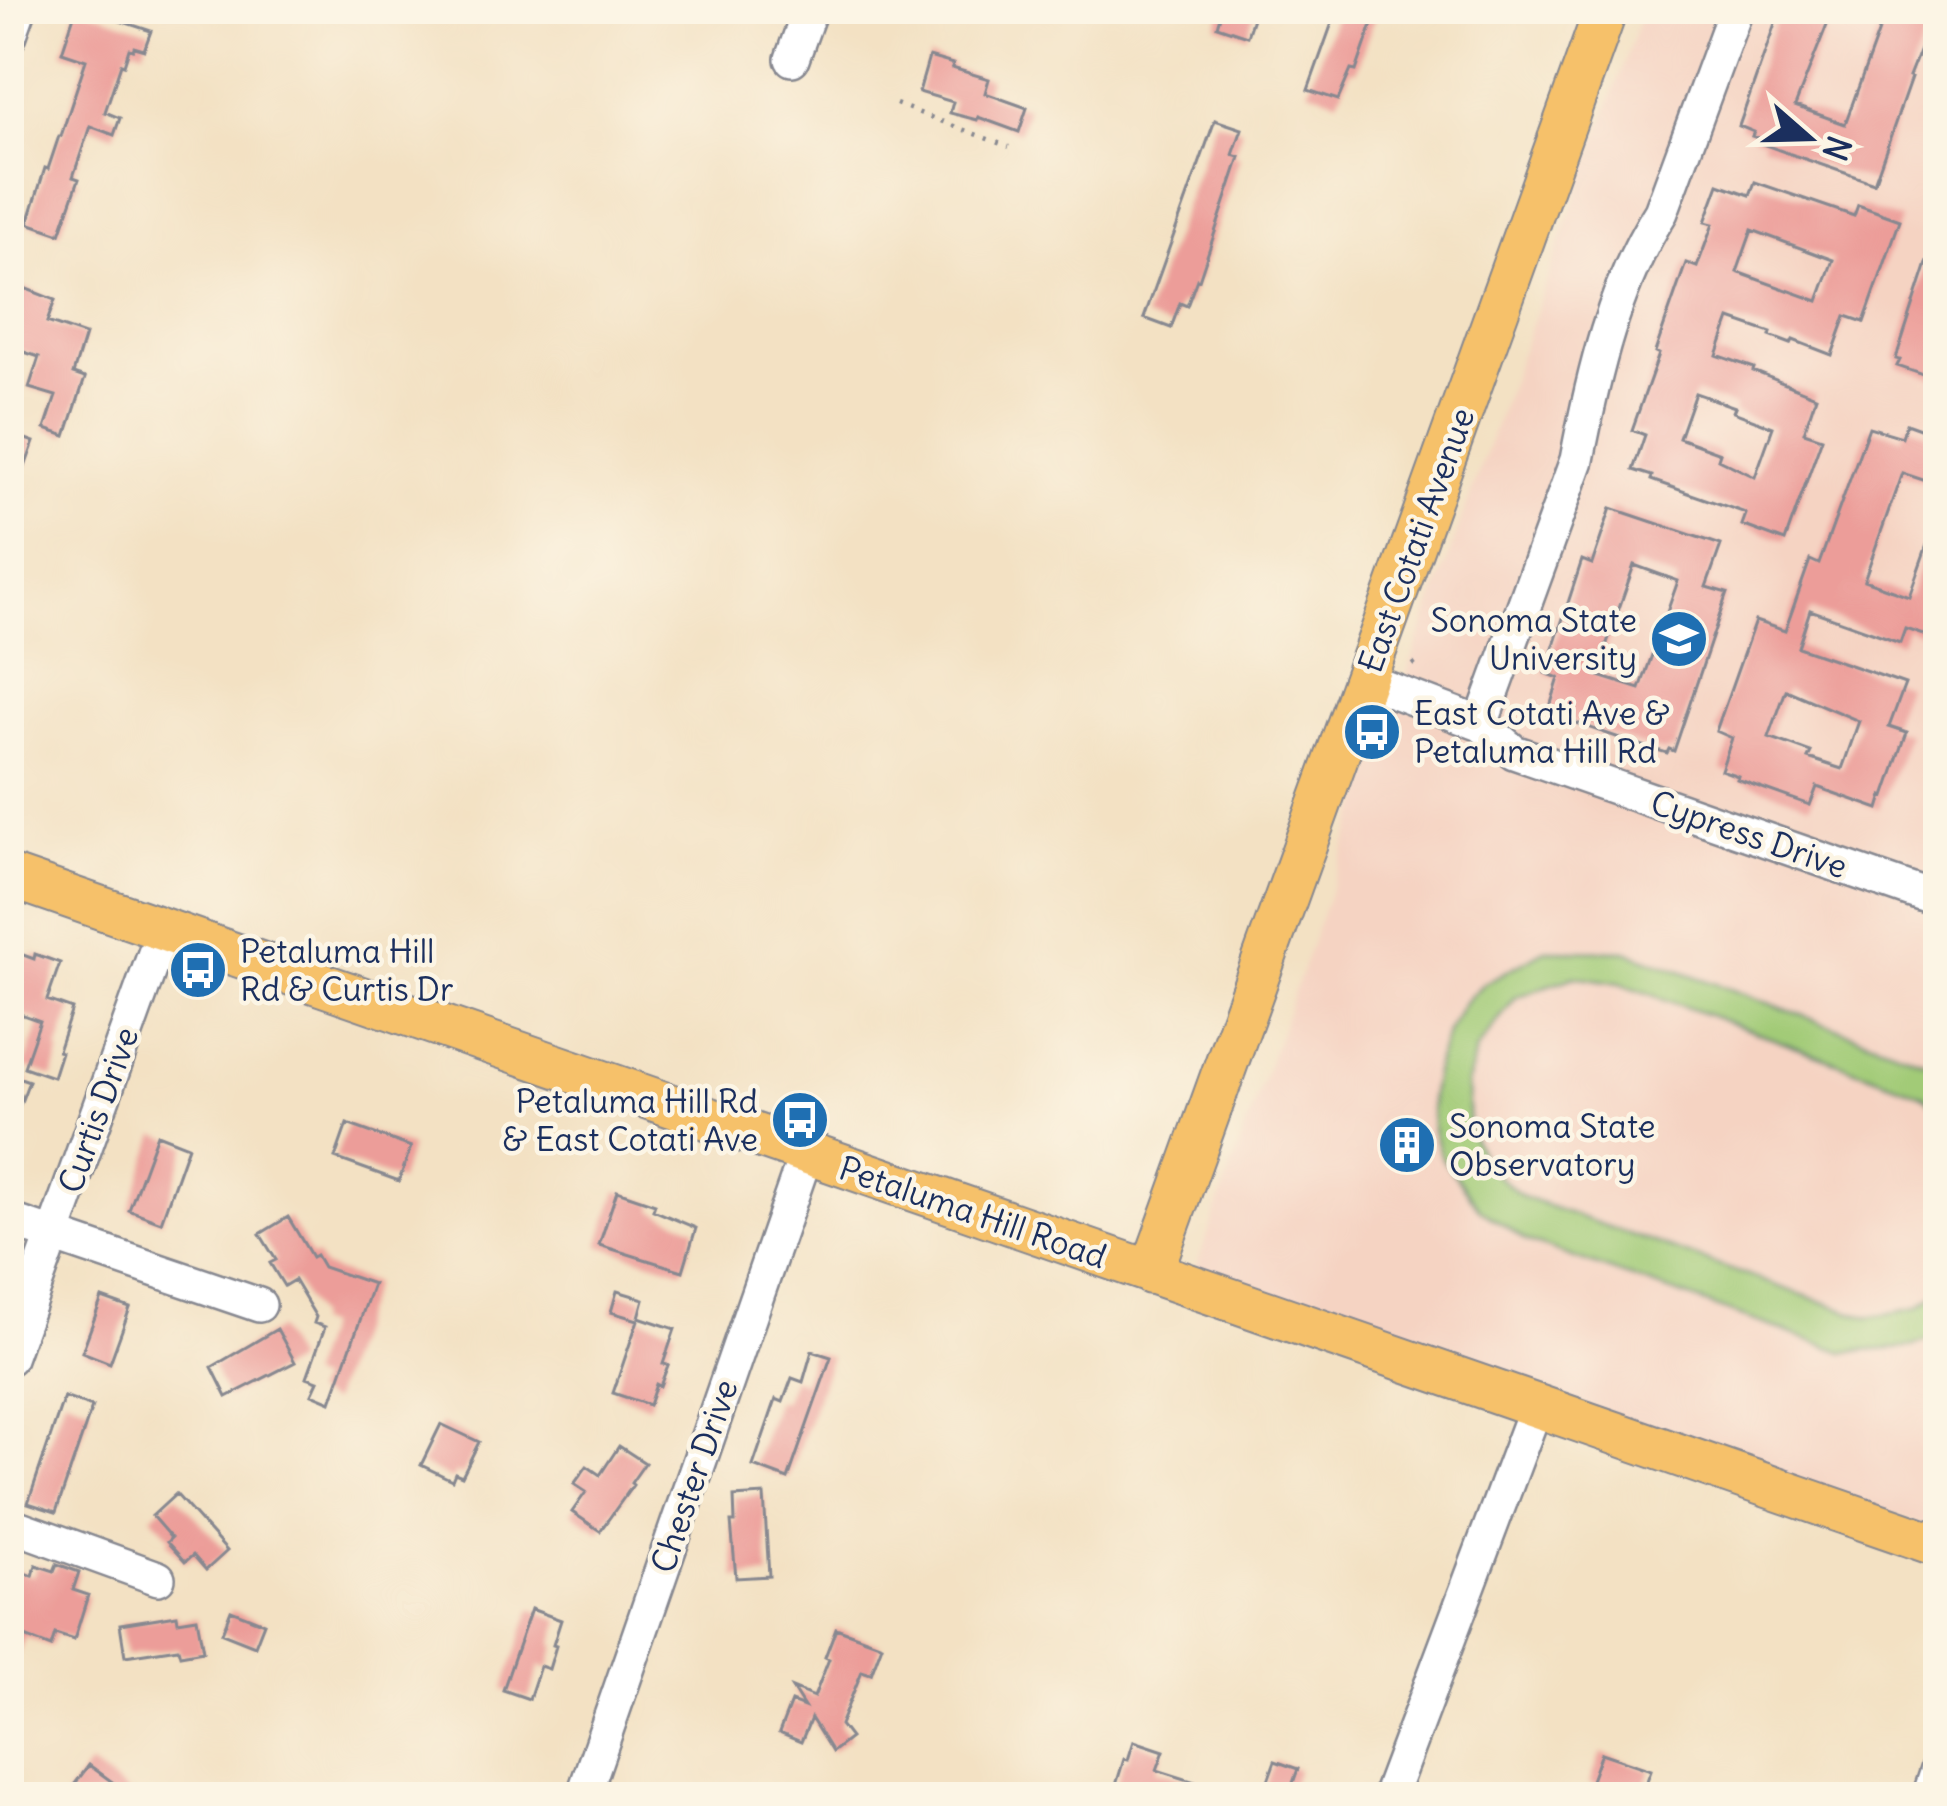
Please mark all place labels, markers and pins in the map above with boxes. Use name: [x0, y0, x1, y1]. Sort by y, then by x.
place label: Sonoma State University: [1431, 599, 1637, 679]
school or university icon: Sonoma State University: [1648, 608, 1710, 670]
place label: East Cotati Ave & Petaluma Hill Rd: [1414, 692, 1670, 772]
bus stop icon: East Cotati Ave & Petaluma Hill Rd: [1341, 701, 1403, 763]
place label: Petaluma Hill Rd & Curtis Dr: [240, 930, 453, 1010]
bus stop icon: Petaluma Hill Rd & Curtis Dr: [167, 939, 229, 1001]
place label: Petaluma Hill Rd & East Cotati Ave: [502, 1080, 758, 1160]
bus stop icon: Petaluma Hill Rd & East Cotati Ave: [769, 1089, 831, 1151]
place label: Sonoma State Observatory: [1449, 1105, 1655, 1185]
building icon: Sonoma State Observatory: [1376, 1114, 1438, 1176]

